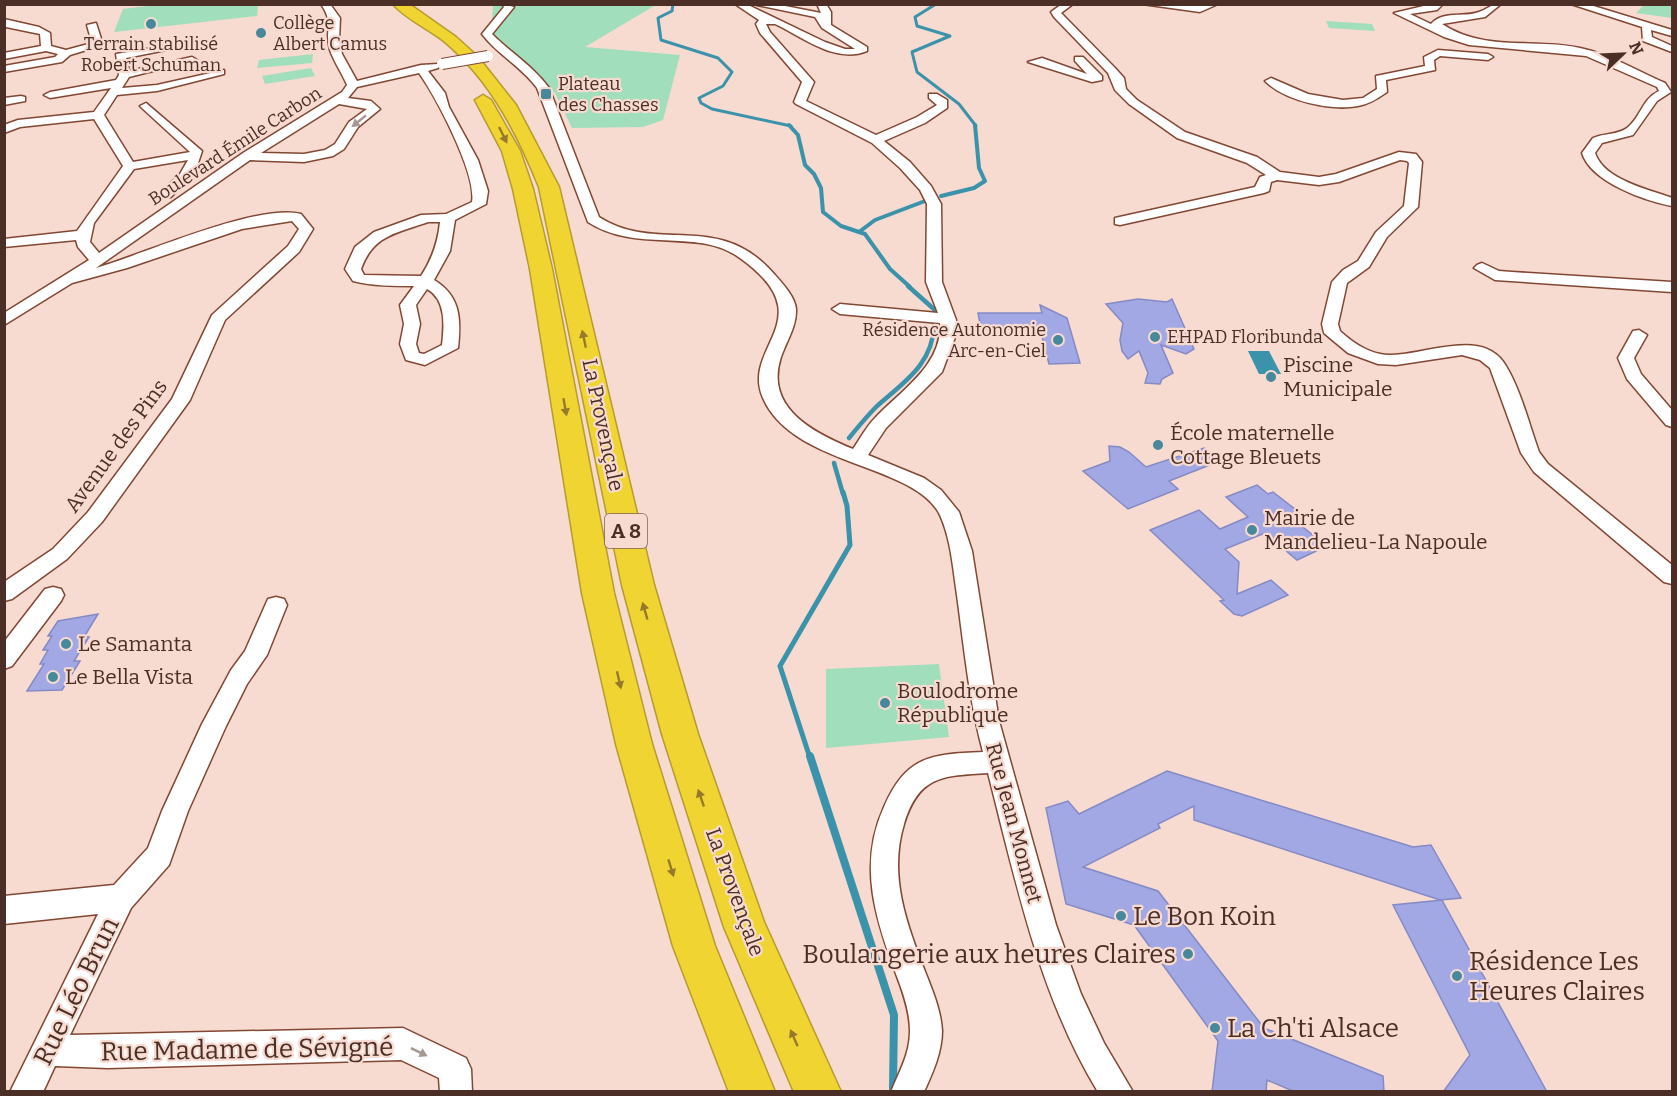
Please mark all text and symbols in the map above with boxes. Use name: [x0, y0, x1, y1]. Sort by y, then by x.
place label: Collège Albert Camus: [273, 12, 387, 55]
marker: Terrain stabilisé Robert Schuman: [144, 17, 158, 31]
north arrow: [1593, 24, 1653, 84]
marker: Collège Albert Camus: [254, 26, 268, 40]
place label: Terrain stabilisé Robert Schuman: [81, 33, 222, 76]
text: N: [1625, 39, 1648, 58]
place label: Plateau des Chasses: [558, 73, 659, 116]
street label: Boulevard Émile Carbon: [144, 81, 326, 210]
marker: Plateau des Chasses: [539, 87, 553, 101]
one-way arrow: [352, 114, 367, 127]
one-way arrow: [499, 127, 508, 144]
place label: Résidence Autonomie Arc-en-Ciel: [862, 319, 1046, 362]
place label: EHPAD Floribunda: [1167, 326, 1323, 348]
one-way arrow: [579, 329, 588, 348]
marker: EHPAD Floribunda: [1148, 330, 1162, 344]
marker: Résidence Autonomie Arc-en-Ciel: [1051, 333, 1065, 347]
place label: Piscine Municipale: [1283, 352, 1393, 402]
street label: La Provençale: [576, 356, 630, 494]
marker: Piscine Municipale: [1264, 370, 1278, 384]
street label: Avenue des Pins: [59, 374, 173, 518]
one-way arrow: [561, 397, 570, 416]
place label: École maternelle Cottage Bleuets: [1170, 420, 1335, 470]
marker: École maternelle Cottage Bleuets: [1151, 438, 1165, 452]
place label: Mairie de Mandelieu-La Napoule: [1264, 505, 1487, 555]
road number: A 8: [605, 514, 647, 548]
marker: Mairie de Mandelieu-La Napoule: [1245, 523, 1259, 537]
one-way arrow: [640, 602, 650, 620]
place label: Le Samanta: [78, 631, 193, 657]
marker: Le Samanta: [59, 637, 73, 651]
place label: Le Bella Vista: [65, 664, 194, 690]
marker: Le Bella Vista: [46, 670, 60, 684]
one-way arrow: [614, 671, 624, 690]
place label: Boulodrome République: [897, 678, 1018, 728]
marker: Boulodrome République: [878, 696, 892, 710]
street label: Rue Jean Monnet: [980, 740, 1048, 907]
one-way arrow: [696, 789, 706, 807]
street label: La Provençale: [700, 824, 770, 960]
one-way arrow: [667, 859, 676, 877]
place label: Le Bon Koin: [1133, 901, 1277, 932]
marker: Le Bon Koin: [1114, 909, 1128, 923]
street label: Rue Léo Brun: [27, 912, 126, 1070]
place label: Boulangerie aux heures Claires: [802, 939, 1176, 970]
place label: Résidence Les Heures Claires: [1469, 946, 1645, 1007]
marker: Boulangerie aux heures Claires: [1181, 947, 1195, 961]
marker: Résidence Les Heures Claires: [1450, 969, 1464, 983]
place label: La Ch'ti Alsace: [1227, 1013, 1399, 1044]
marker: La Ch'ti Alsace: [1208, 1021, 1222, 1035]
one-way arrow: [789, 1029, 799, 1047]
street label: Rue Madame de Sévigné: [100, 1031, 394, 1068]
one-way arrow: [411, 1047, 428, 1057]

